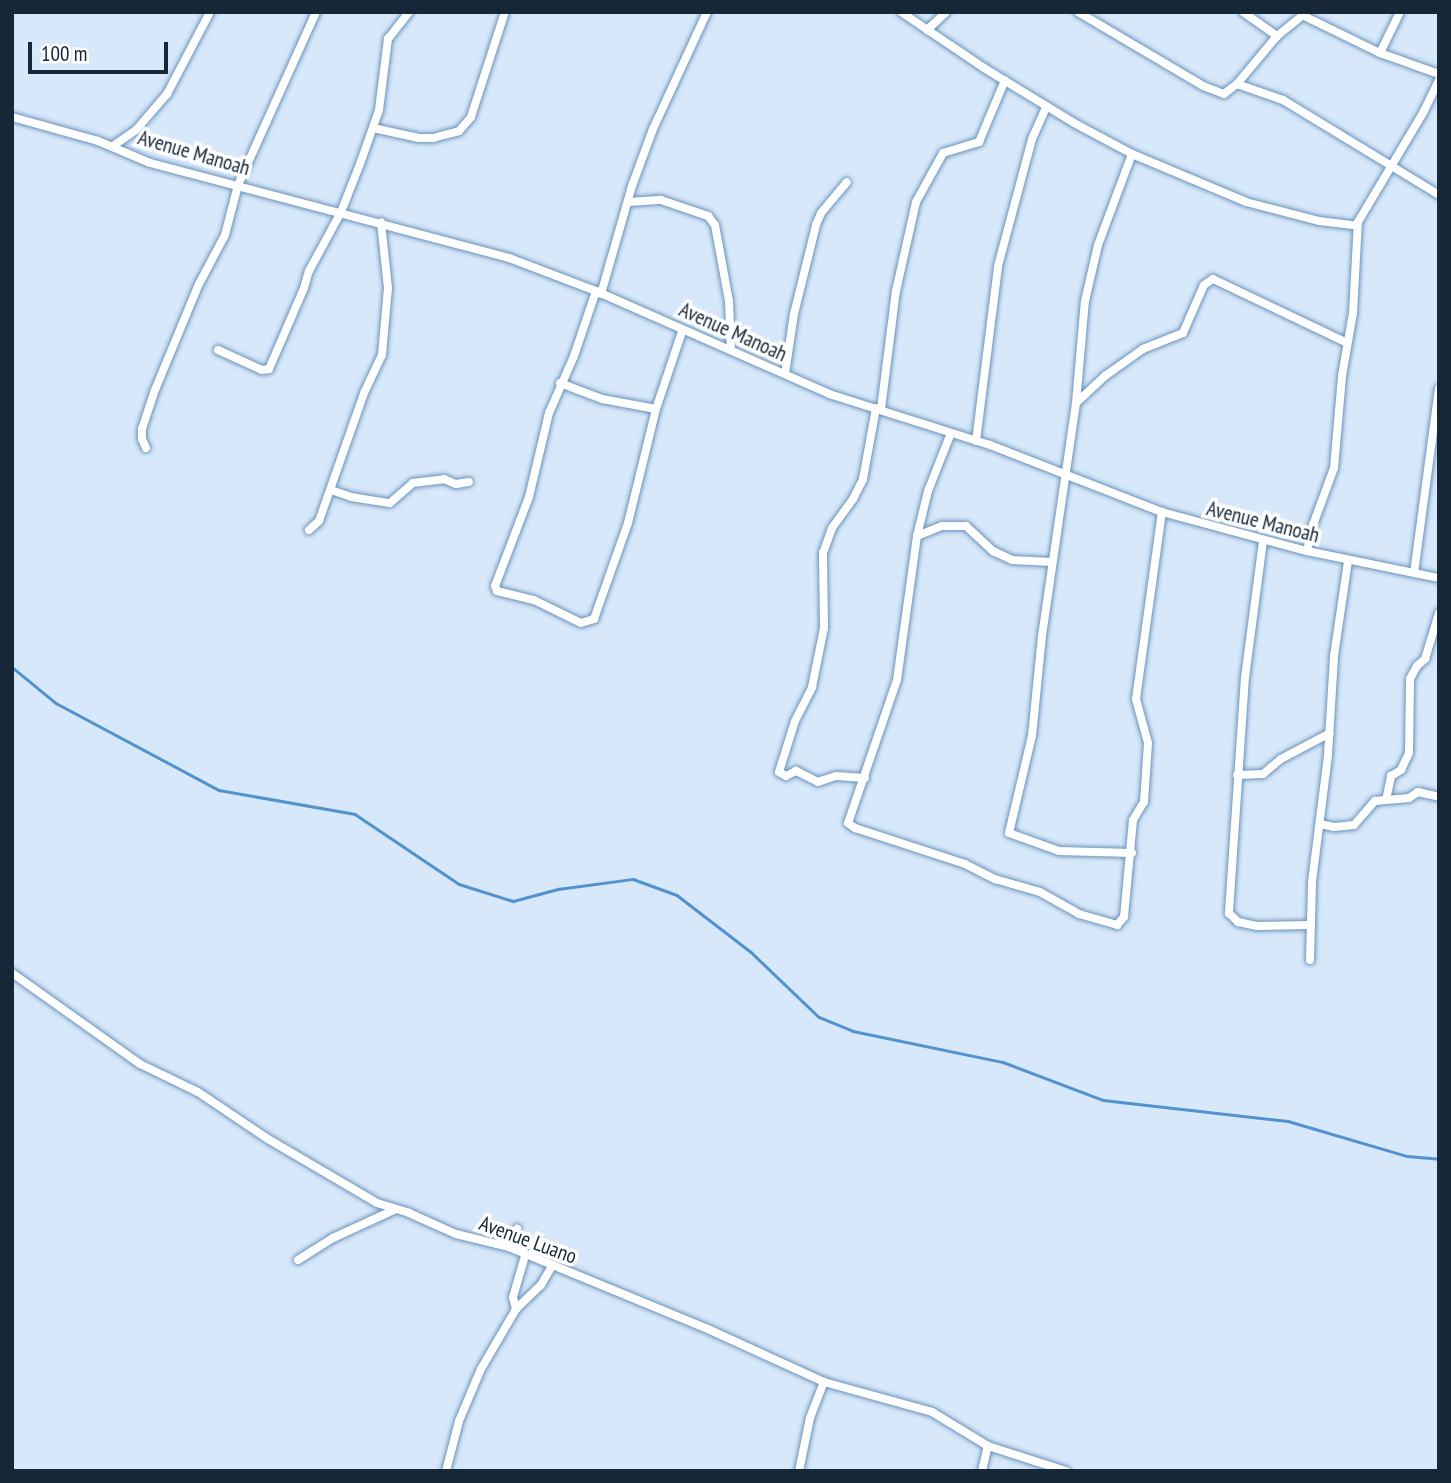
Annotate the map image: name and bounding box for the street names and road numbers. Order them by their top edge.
street label: Avenue Manoah [135,125,253,181]
street label: Avenue Manoah [675,297,791,367]
street label: Avenue Manoah [1204,496,1322,548]
street label: Avenue Luano [476,1211,580,1269]

